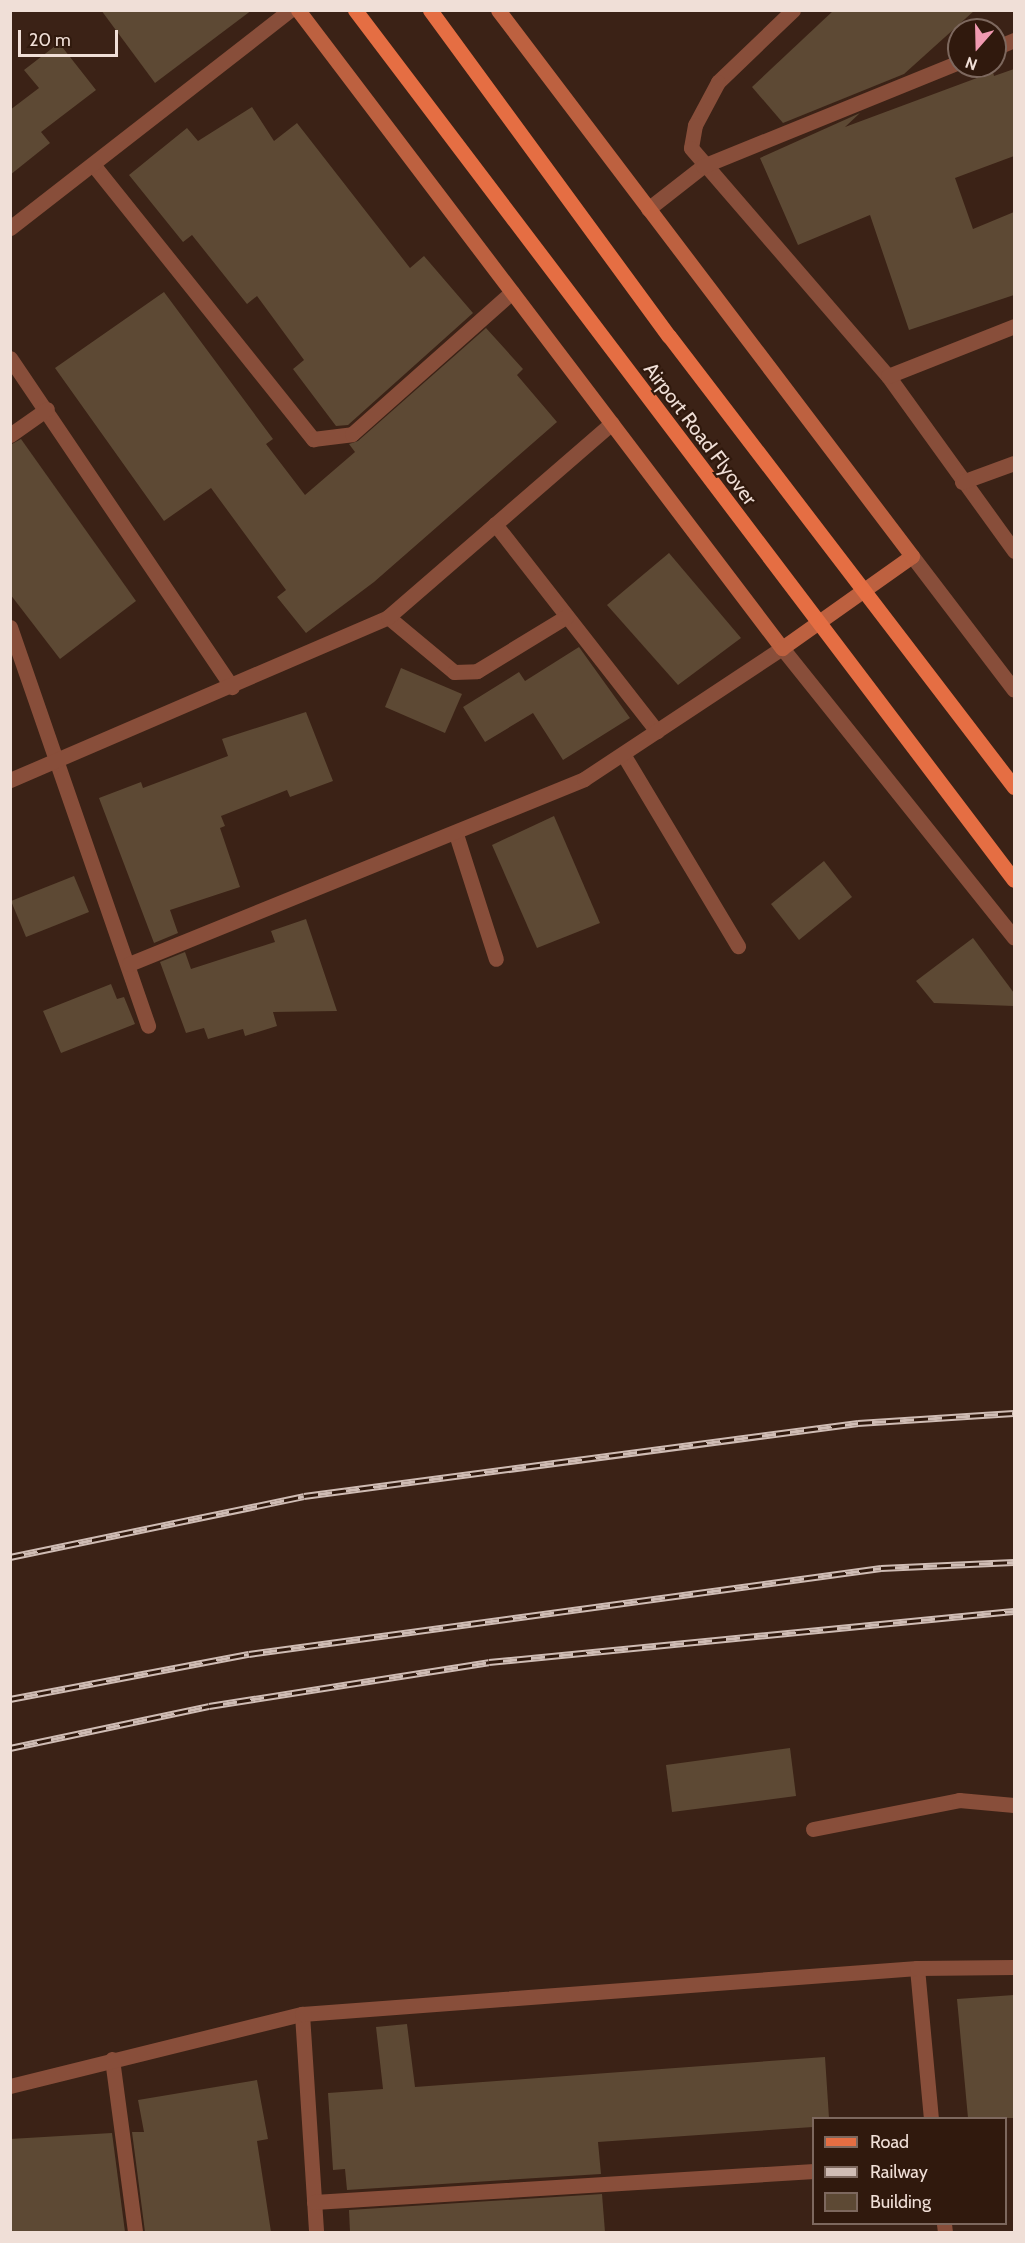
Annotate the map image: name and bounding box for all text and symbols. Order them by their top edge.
scale bar [21,18,122,56]
north arrow [947,18,1007,78]
text: 20 m [29,29,71,51]
text: N [963,53,980,74]
street label: Airport Road Flyover [639,358,761,510]
legend [812,2117,1007,2225]
text: Road [870,2131,909,2153]
text: Railway [870,2161,928,2183]
text: Building [870,2191,931,2213]

